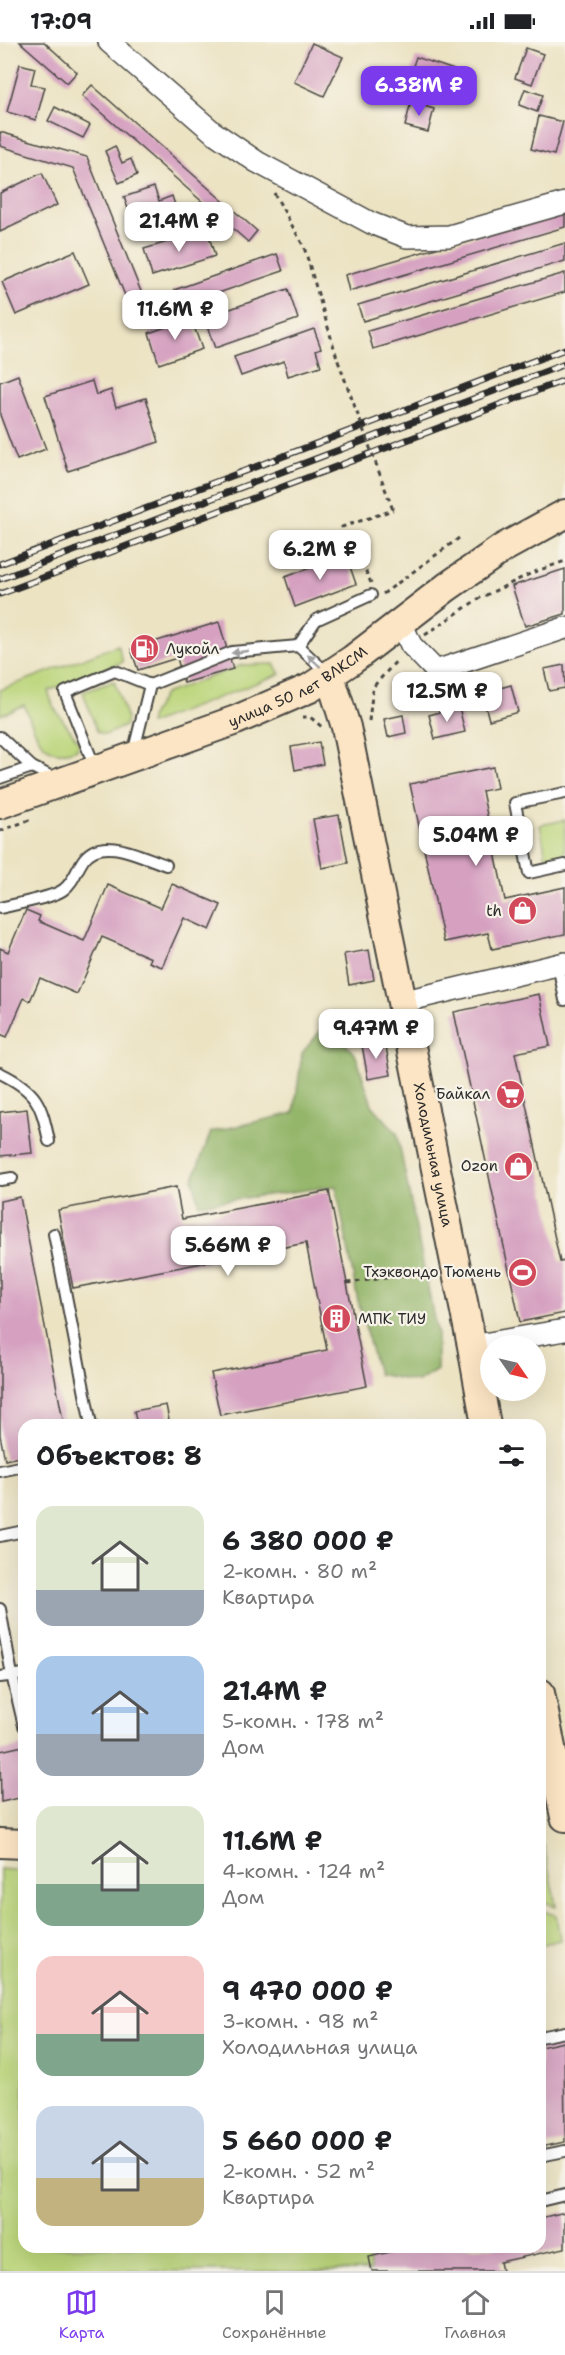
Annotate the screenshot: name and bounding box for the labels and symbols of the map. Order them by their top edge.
pin: 6.38M ₽ [364,66,474,117]
pin: 21.4M ₽ [124,202,234,253]
pin: 11.6M ₽ [120,290,230,341]
pin: 6.2M ₽ [271,530,369,581]
fuel station icon: Лукойл [129,633,161,665]
place label: Лукойл [166,639,220,659]
street label: улица 50 лет ВЛКСМ [226,641,372,732]
one-way arrow [230,647,249,656]
one-way arrow [307,655,322,668]
pin: 12.5M ₽ [392,672,502,723]
pin: 5.04M ₽ [421,816,531,867]
shop icon: th [507,895,539,927]
place label: th [486,901,502,921]
pin: 9.47M ₽ [321,1009,431,1060]
supermarket icon: Байкал [495,1078,527,1110]
street label: Холодильная улица [409,1081,458,1229]
place label: Байкал [436,1084,491,1104]
shop icon: Ozon [503,1150,535,1182]
place label: Ozon [461,1156,498,1176]
pin: 5.66M ₽ [173,1226,283,1277]
sports icon: Тхэквондо Тюмень [506,1256,538,1288]
place label: Тхэквондо Тюмень [363,1262,501,1282]
building icon: МПК ТИУ [321,1303,353,1335]
place label: МПК ТИУ [358,1309,426,1329]
north arrow [480,1335,546,1401]

